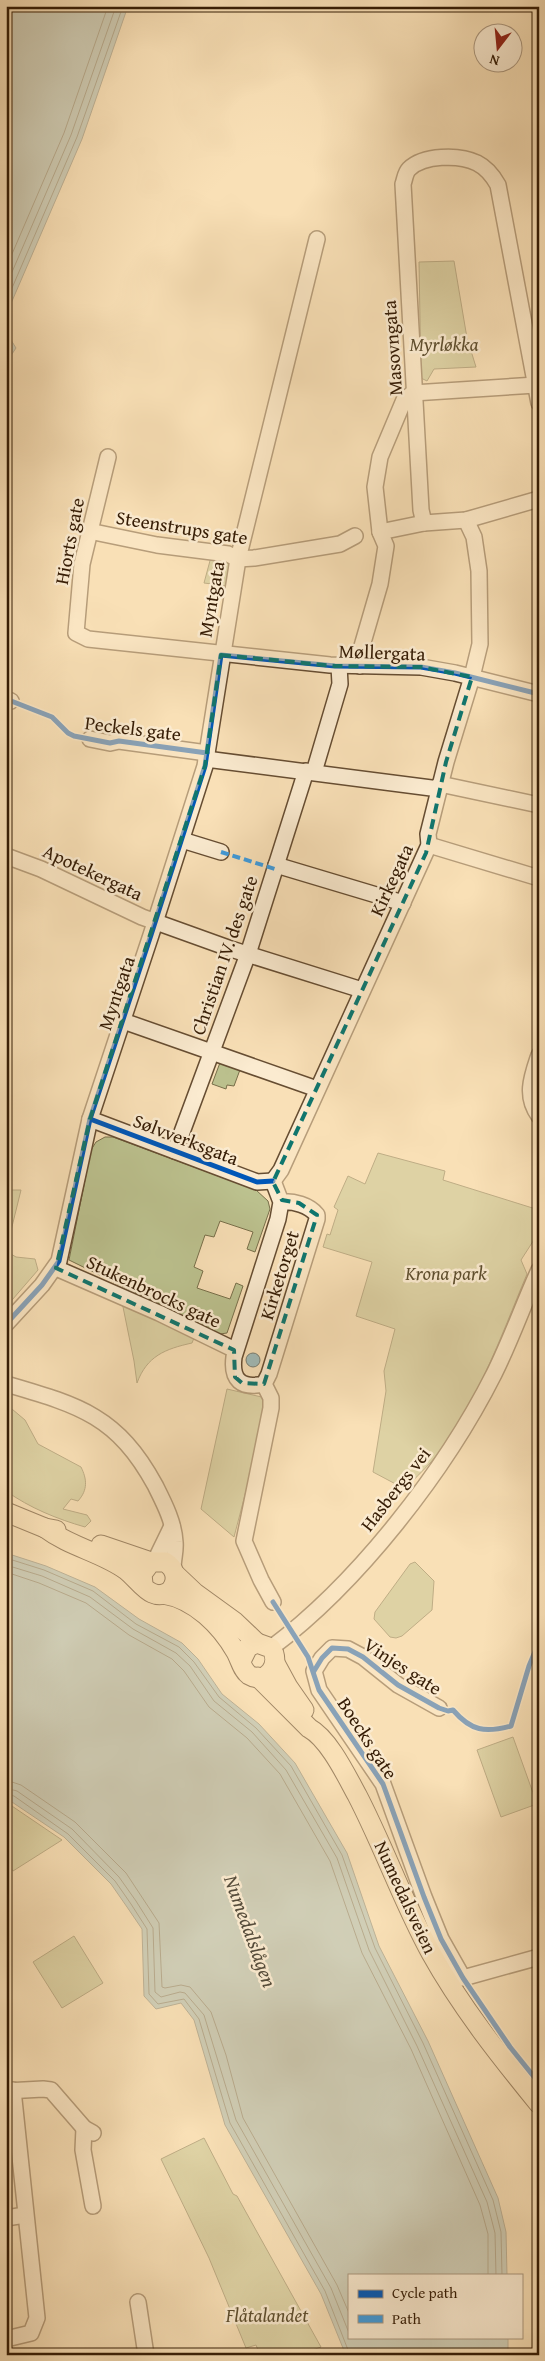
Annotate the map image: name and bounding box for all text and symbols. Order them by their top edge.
north arrow [472,22,522,72]
text: N [487,49,502,71]
street label: Masovngata [375,299,409,397]
park label: Myrløkka [409,330,479,358]
street label: Hiorts gate [47,495,91,587]
street label: Steenstrups gate [114,503,250,551]
street label: Myntgata [191,559,231,639]
street label: Møllergata [338,636,426,668]
street label: Peckels gate [83,708,183,748]
street label: Apotekergata [38,837,148,907]
street label: Kirkegata [362,839,420,921]
street label: Christian IV. des gate [184,871,264,1039]
street label: Myntgata [90,952,142,1034]
street label: Sølvverksgata [129,1106,243,1172]
street label: Kirketorget [252,1227,306,1323]
street label: Stukenbrocks gate [82,1248,226,1335]
park label: Krona park [404,1259,487,1287]
street label: Hasbergs vei [353,1441,437,1537]
street label: Vinjes gate [358,1630,448,1702]
street label: Boecks gate [331,1691,405,1785]
street label: Numedalsveien [368,1836,445,1958]
water label: Numedalslågen [217,1870,285,1991]
legend [348,2274,522,2338]
text: Cycle path [392,2282,458,2303]
park label: Flåtalandet [225,2301,309,2329]
text: Path [392,2308,421,2329]

